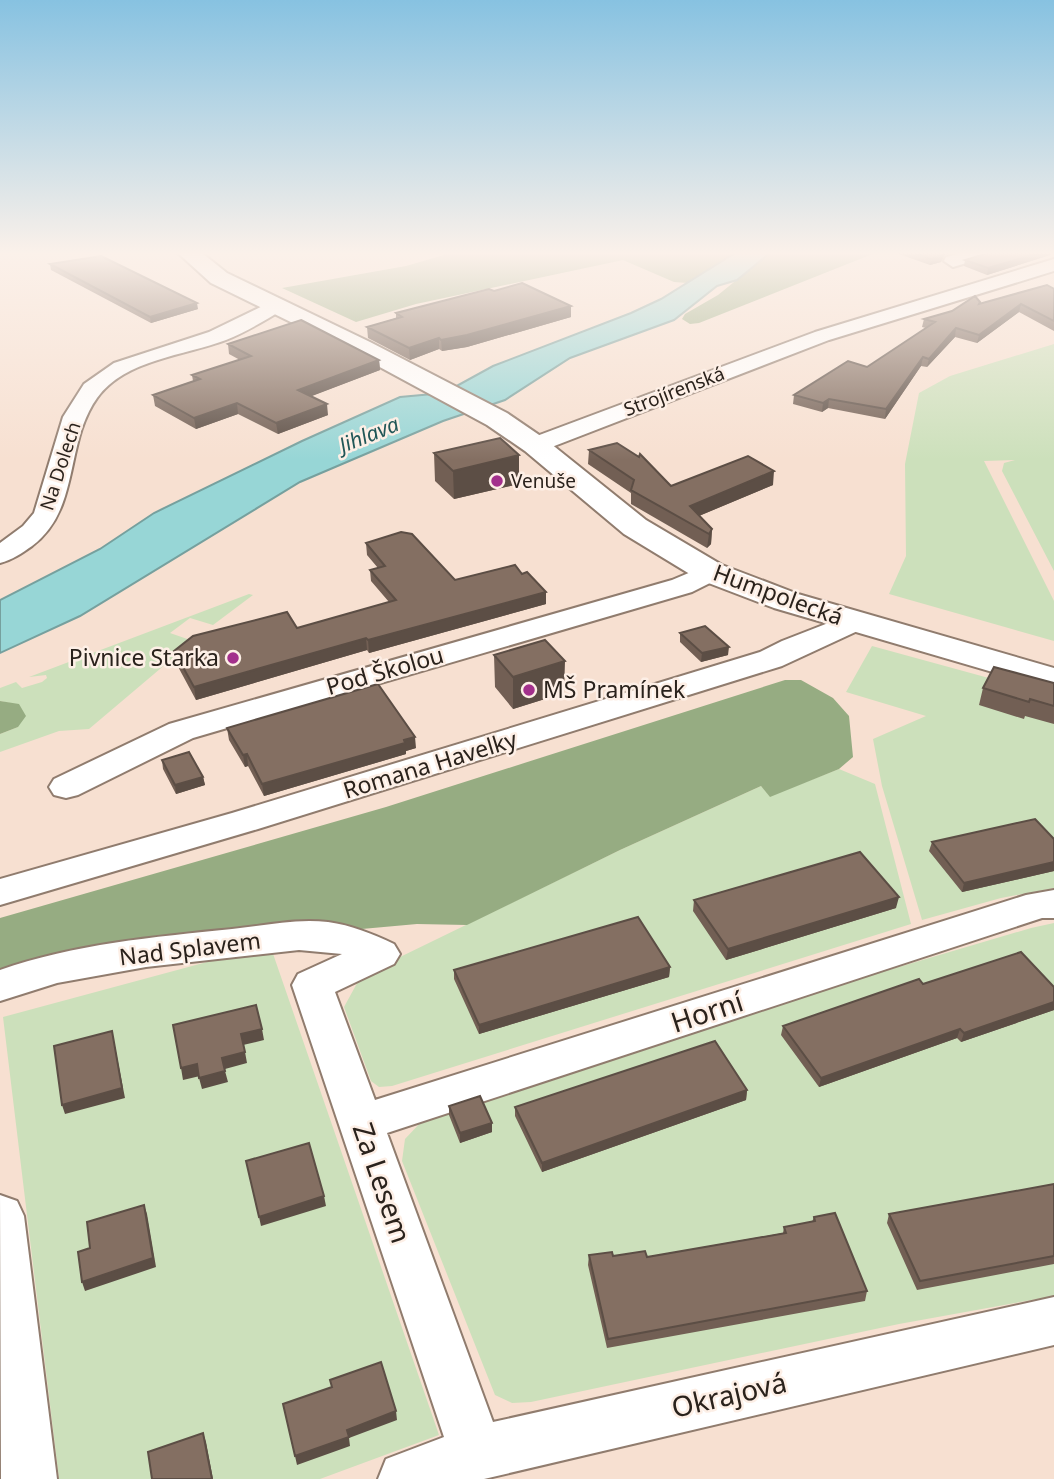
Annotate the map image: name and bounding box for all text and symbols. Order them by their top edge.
street label: Strojírenská [620,360,728,422]
water label: Jihlava [331,409,403,460]
street label: Na Dolech [33,418,87,514]
place label: Venuše [511,468,576,494]
marker: Venuše [489,473,505,489]
street label: Humpolecká [709,556,848,632]
street label: Pod Školou [322,638,447,702]
place label: Pivnice Starka [69,641,219,673]
marker: Pivnice Starka [225,650,241,666]
place label: MŠ Pramínek [543,673,686,705]
marker: MŠ Pramínek [521,682,537,698]
street label: Romana Havelky [339,722,521,806]
street label: Nad Splavem [117,923,262,973]
street label: Horní [666,981,748,1041]
street label: Za Lesem [345,1117,421,1248]
street label: Okrajová [667,1362,790,1426]

